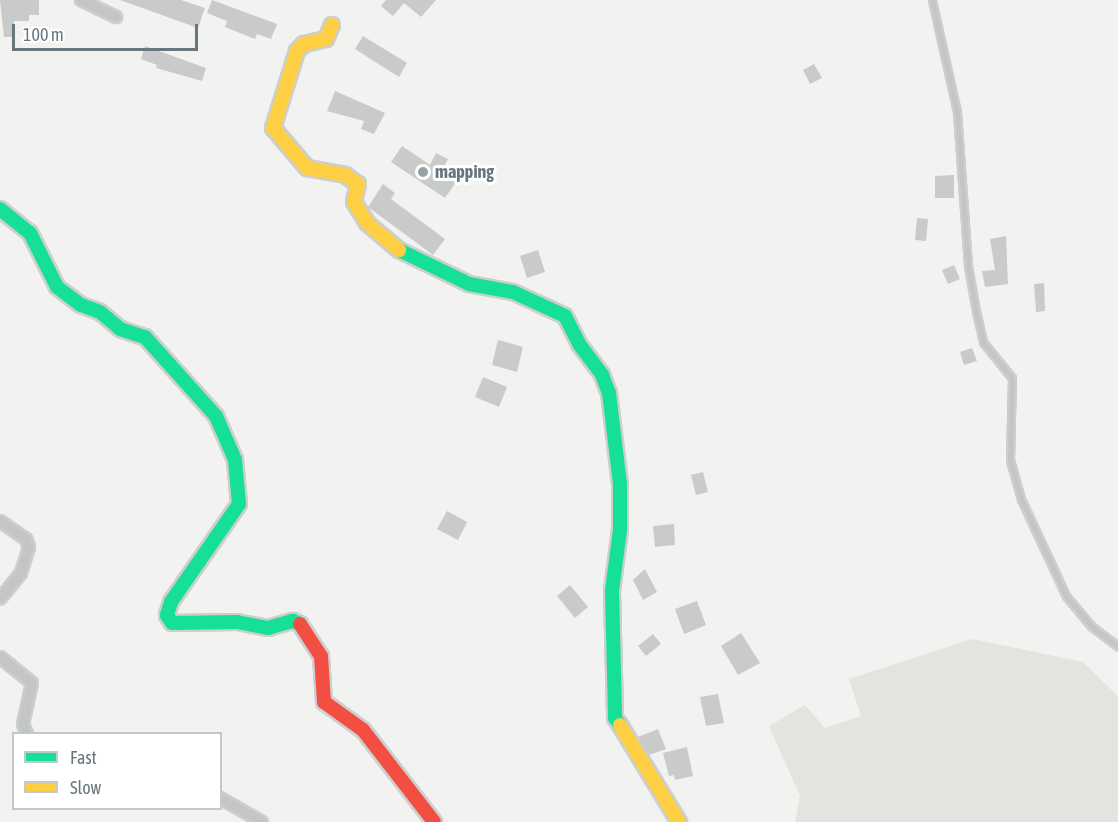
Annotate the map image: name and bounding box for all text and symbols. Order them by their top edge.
scale bar [15,12,201,50]
text: 100 m [23,24,64,45]
place label: mapping [435,161,494,183]
marker: mapping [416,165,430,179]
legend [12,732,222,810]
text: Fast [70,747,97,768]
text: Slow [70,777,101,798]

